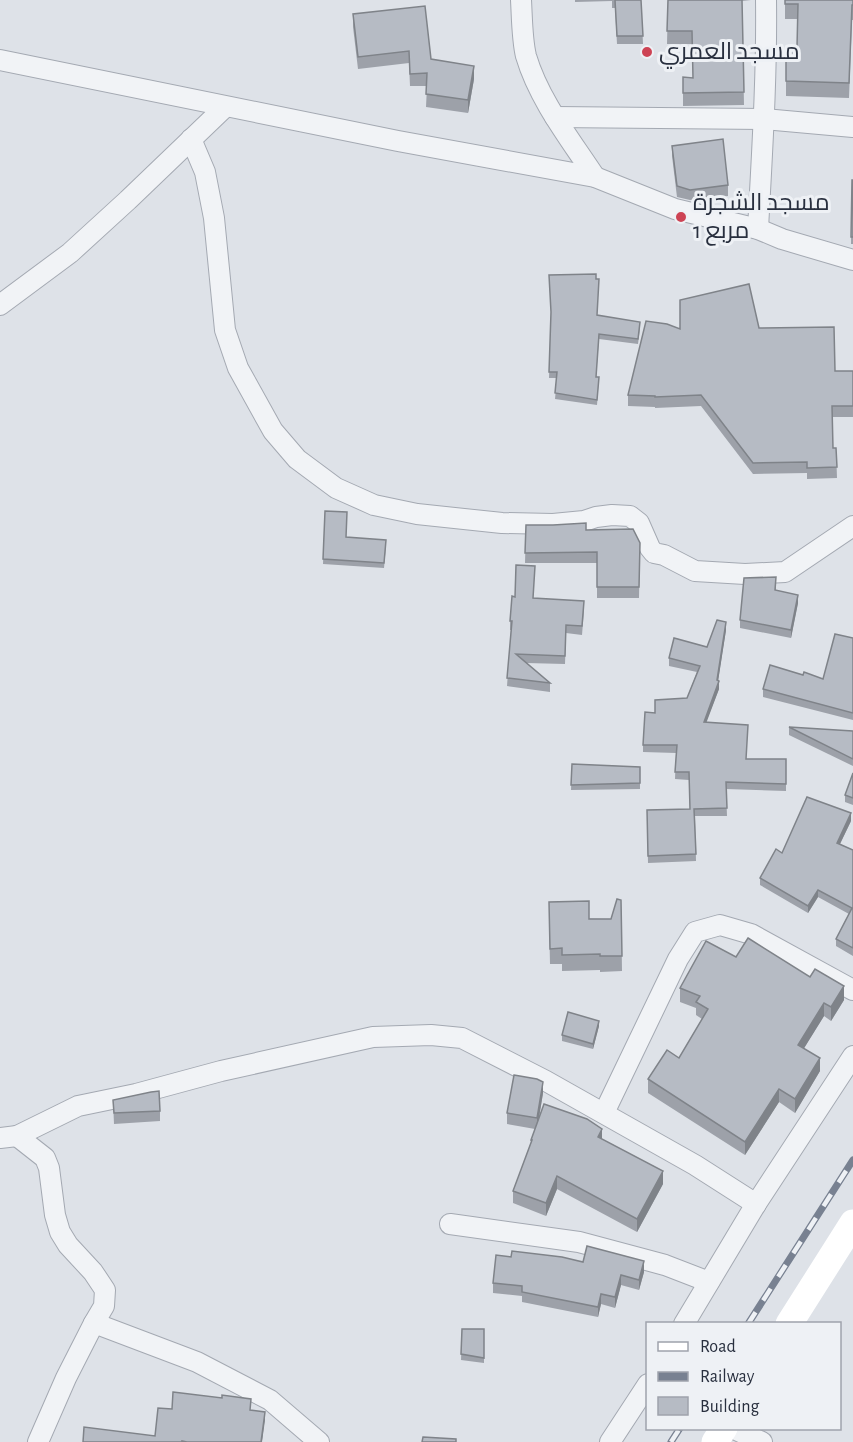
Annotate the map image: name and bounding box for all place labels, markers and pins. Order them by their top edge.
place label: مسجد العمري [659,40,800,69]
marker: مسجد العمري [640,45,654,59]
place label: مسجد الشجرة مربع 1 [693,190,830,246]
marker: مسجد الشجرة مربع 1 [674,210,688,224]

